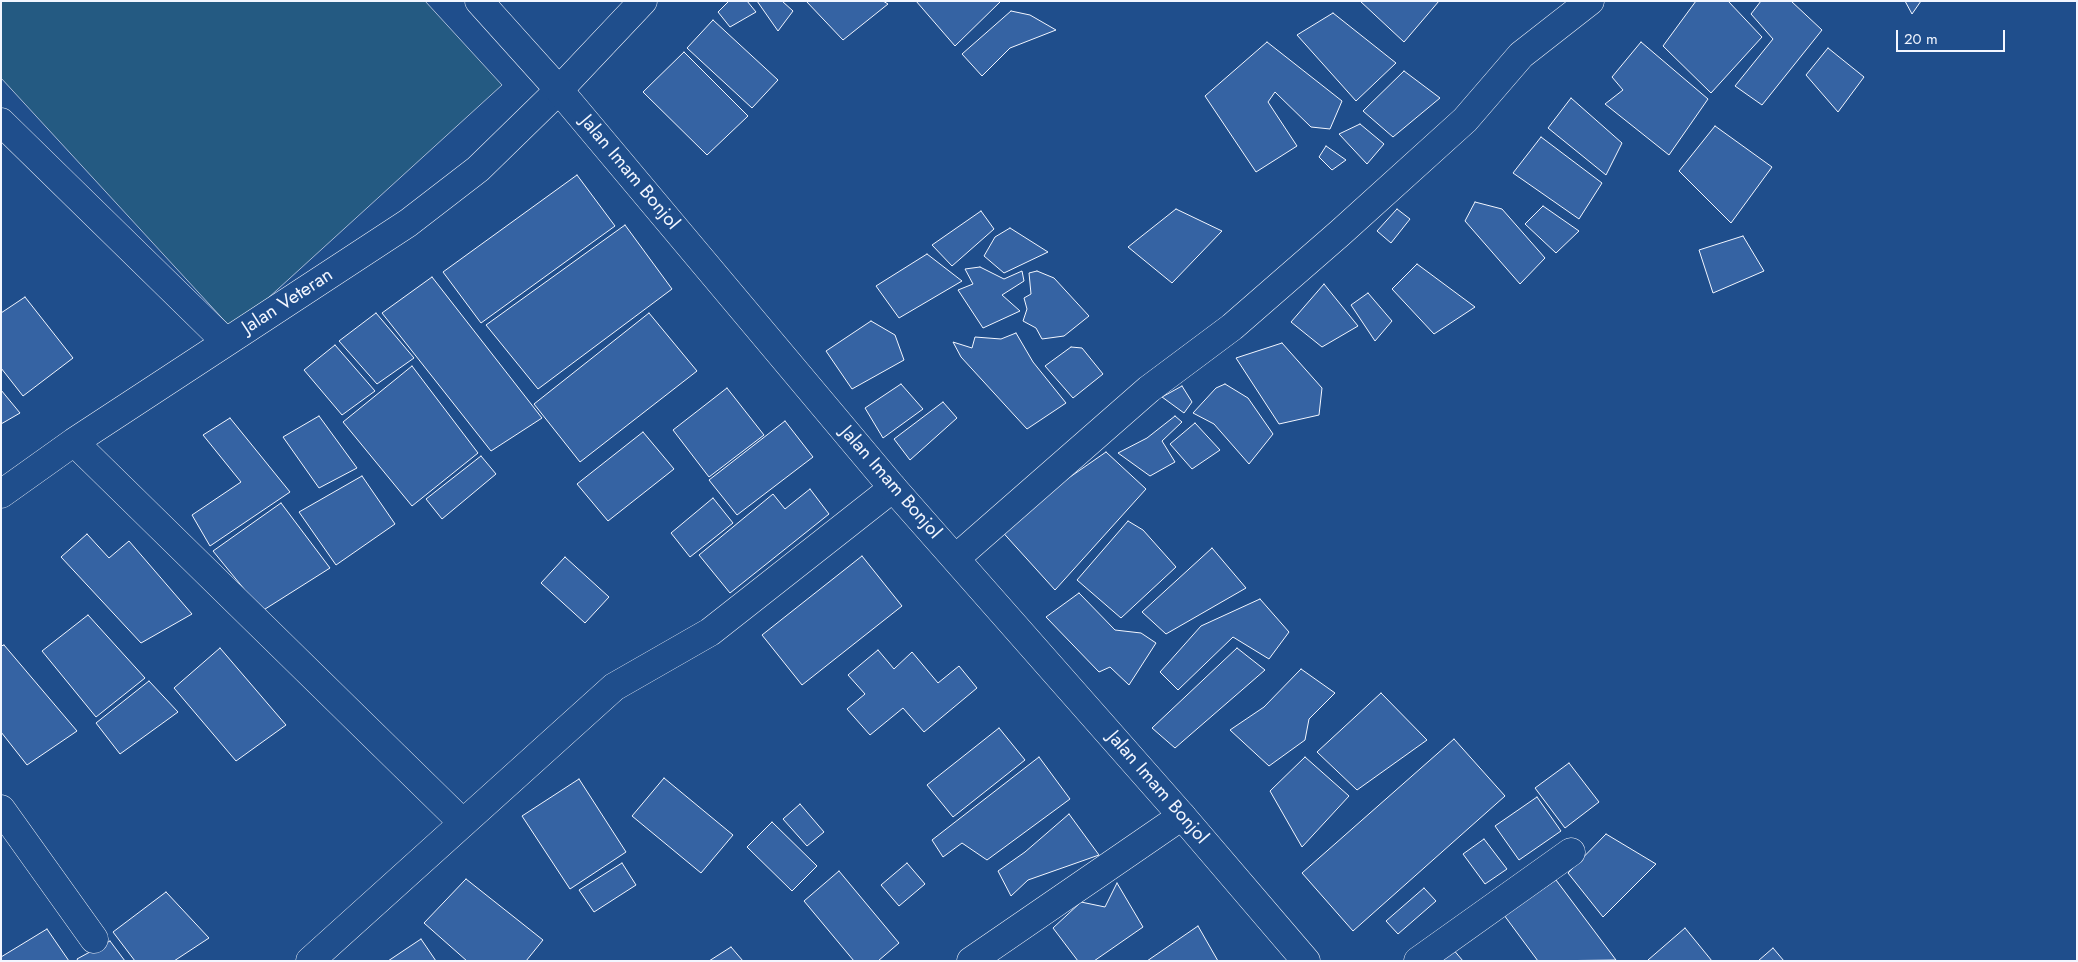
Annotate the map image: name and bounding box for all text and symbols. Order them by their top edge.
scale bar [1898,20,2007,52]
text: 20 m [1904,28,1938,50]
street label: Jalan Imam Bonjol [574,111,684,235]
street label: Jalan Veteran [238,264,338,340]
street label: Jalan Imam Bonjol [835,422,945,544]
street label: Jalan Imam Bonjol [1102,727,1212,849]

